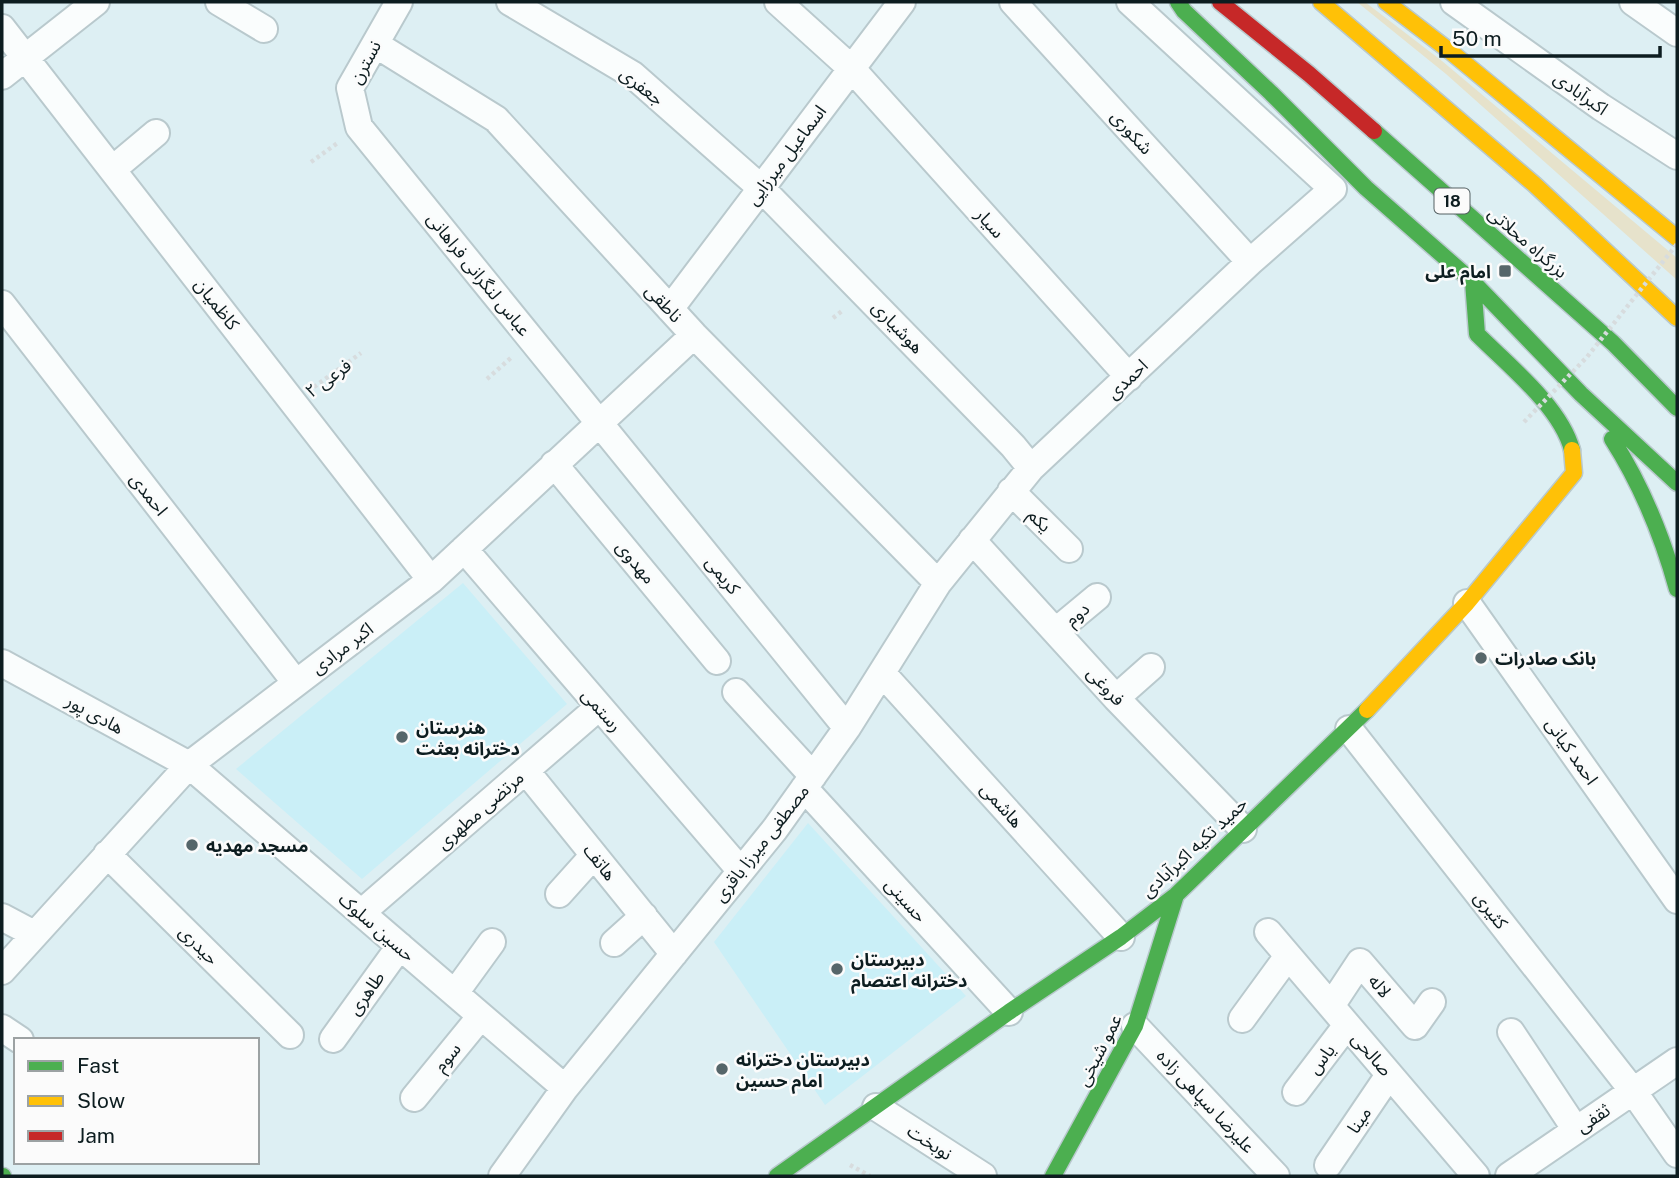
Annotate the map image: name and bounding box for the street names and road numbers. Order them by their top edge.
street label: نسترن [345,37,386,88]
street label: جعفری [615,62,668,110]
street label: اکبرآبادی [1549,67,1612,120]
street label: اسماعیل میرزایی [742,101,831,210]
street label: شکوری [1106,106,1157,159]
road number: 18 [1434,188,1470,214]
street label: بزرگراه محلاتی [1483,202,1572,283]
street label: سیار [970,203,1009,243]
street label: عباس لنگرانی فراهانی [422,208,535,341]
street label: کاظمیان [190,274,244,335]
street label: ناطقی [640,280,687,327]
street label: هوشیاری [867,296,928,358]
street label: فرعی ۲ [301,354,356,402]
street label: احمدی [1102,355,1153,404]
street label: احمدی [125,468,172,520]
street label: یکم [1022,504,1056,538]
street label: مهدوی [611,536,660,589]
street label: کریمی [701,552,745,599]
street label: دوم [1061,598,1096,633]
street label: اکبر مرادی [307,618,378,679]
street label: فروغی [1082,662,1129,710]
street label: رستمی [577,684,627,737]
street label: هادی پور [61,689,128,739]
street label: احمد کیانی [1541,714,1603,789]
street label: مرتضی مطهری [432,767,528,854]
street label: هاشمی [976,778,1028,833]
street label: مصطفی میرزا باقری [709,780,814,906]
street label: حمید تکیه اکبرآبادی [1137,793,1252,902]
street label: هاتف [579,840,621,884]
street label: حسینی [880,874,931,927]
street label: کثیری [1469,887,1512,934]
street label: حسین سلوک [334,888,419,966]
street label: حیدری [174,921,223,970]
street label: طاهری [343,967,390,1019]
street label: لاله [1364,970,1396,1002]
street label: عمو شیخی [1072,1011,1127,1090]
street label: صالحی [1347,1028,1397,1081]
street label: سوم [429,1038,468,1078]
street label: یاس [1303,1040,1340,1079]
street label: علیرضا سپاهی زاده [1152,1045,1259,1158]
street label: ثقفی [1572,1099,1615,1138]
street label: مینا [1343,1103,1375,1137]
street label: نوبخت [903,1120,956,1165]

